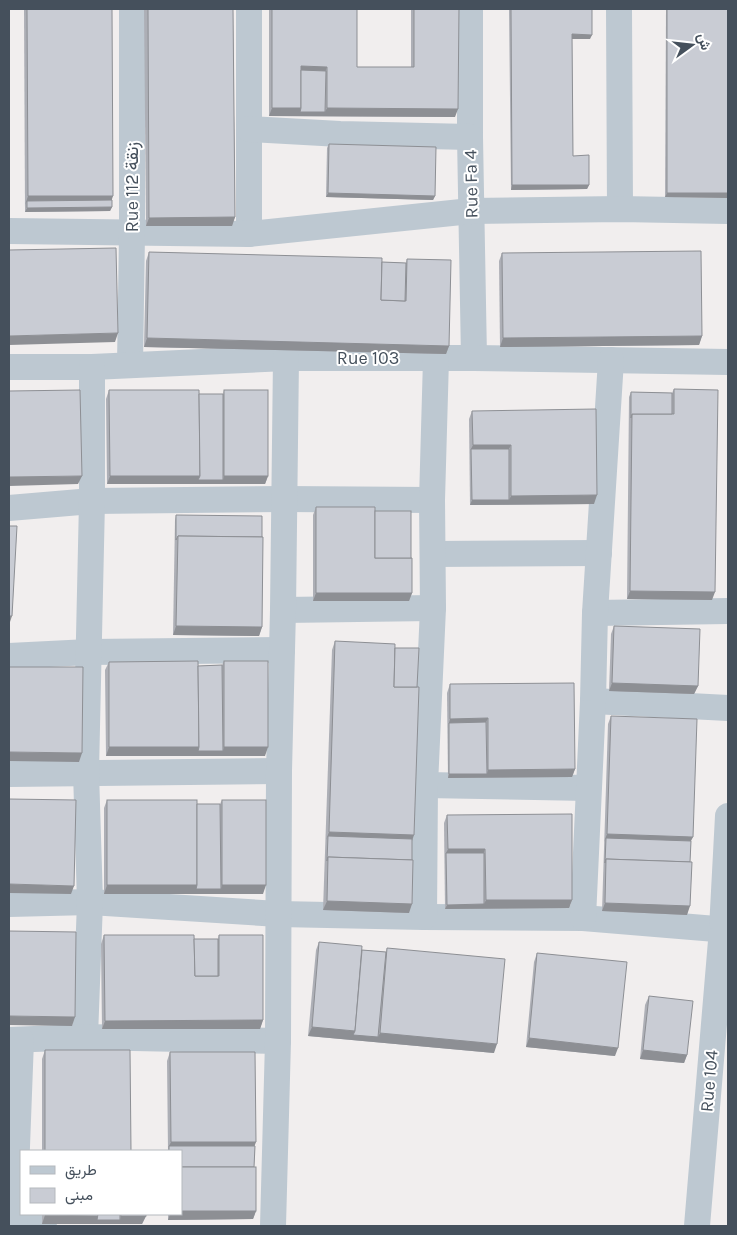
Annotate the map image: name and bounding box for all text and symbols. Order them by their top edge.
north arrow [667,20,717,70]
text: ش [694,31,715,52]
street label: Rue 112 زنقة [121,142,143,232]
street label: Rue Fa 4 [459,149,483,219]
street label: Rue 103 [337,347,399,369]
street label: Rue 104 [695,1049,723,1113]
legend [20,1150,182,1215]
text: طريق [65,1161,97,1180]
text: مبنى [65,1186,93,1205]

